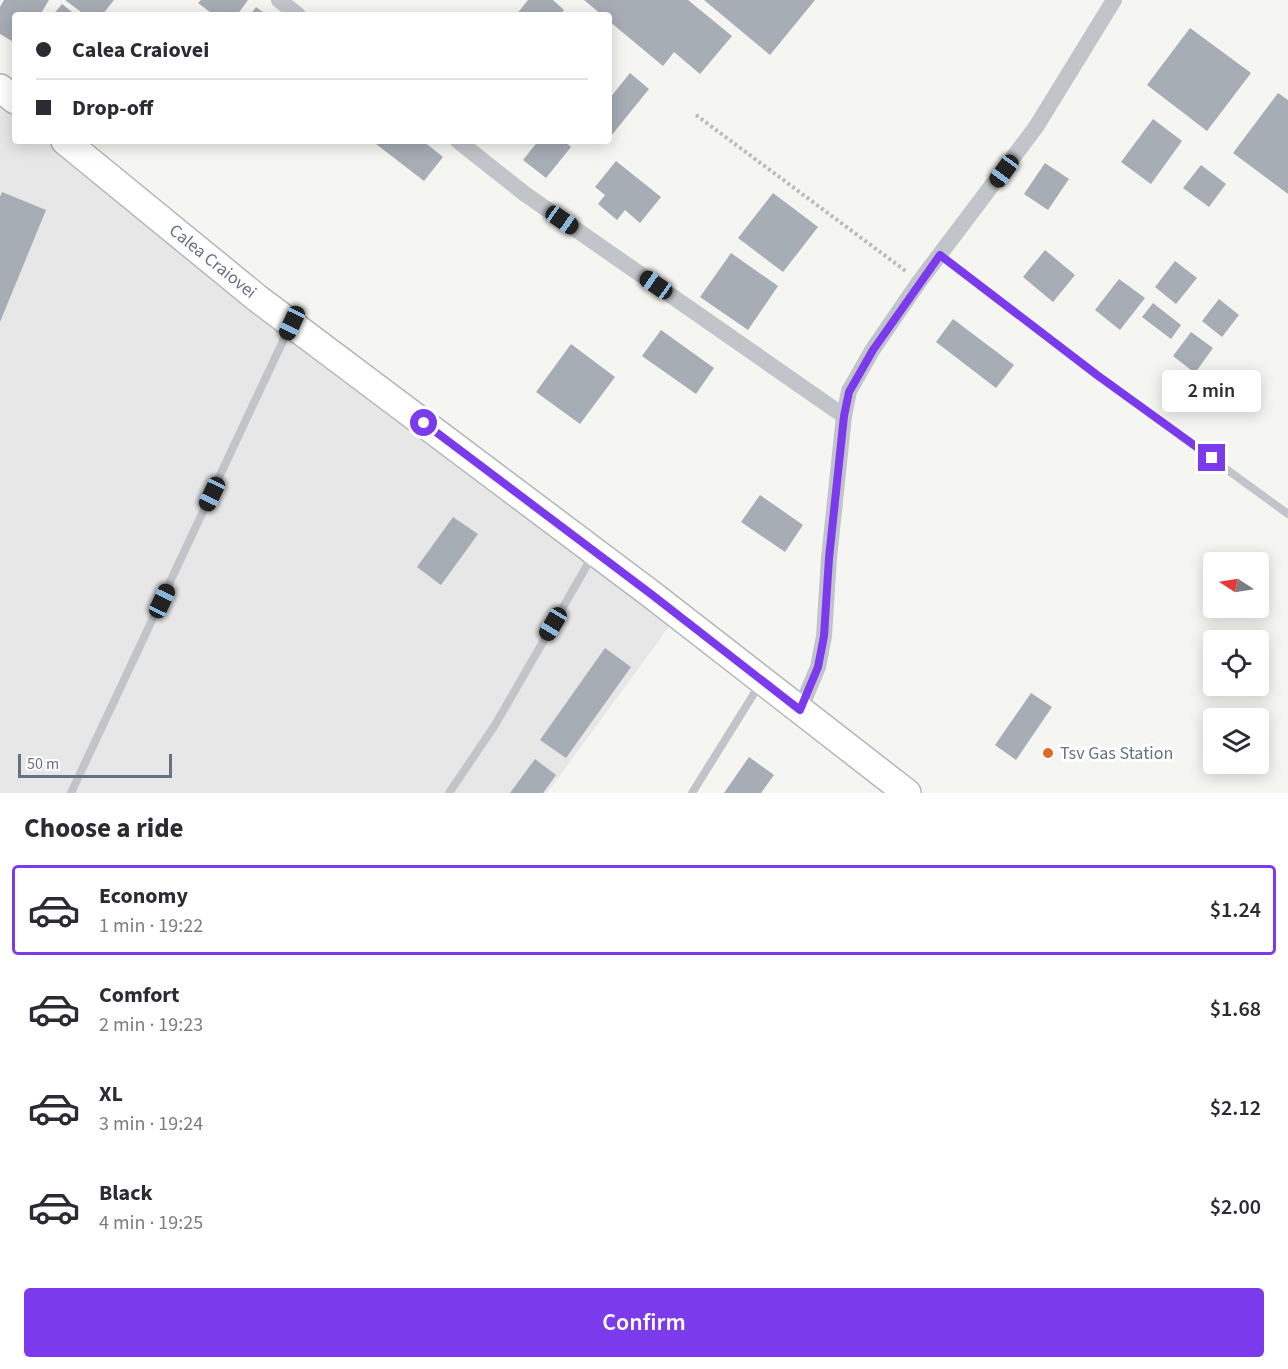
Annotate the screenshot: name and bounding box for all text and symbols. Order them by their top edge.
text: Calea Craiovei [72,34,209,66]
text: Drop-off [72,92,153,124]
car [986,151,1022,191]
car [542,202,582,238]
street label: Calea Craiovei [164,218,262,305]
car [636,267,676,303]
car [276,303,308,343]
callout: 2 min [1162,371,1262,413]
text: 2 min [1188,377,1235,405]
route start [410,409,437,436]
route end [1198,444,1225,471]
car [196,474,228,514]
north arrow [1203,552,1269,618]
map controls [1203,552,1269,774]
car [146,581,178,621]
car [536,604,570,644]
button: locate [1203,630,1269,696]
button: layers [1203,708,1269,774]
place label: Tsv Gas Station [1060,741,1173,766]
marker: Tsv Gas Station [1041,746,1055,760]
scale bar [18,751,172,778]
text: 50 m [27,753,59,775]
text: Choose a ride [24,809,184,848]
text: Economy [99,880,188,912]
icon: car [27,883,81,937]
text: $1.24 [1210,894,1261,926]
text: 1 min · 19:22 [99,912,203,940]
text: Comfort [99,979,180,1011]
icon: car [27,982,81,1036]
text: $1.68 [1210,993,1261,1025]
text: 2 min · 19:23 [99,1011,203,1039]
text: XL [99,1078,123,1110]
icon: car [27,1081,81,1135]
text: $2.12 [1210,1092,1261,1124]
text: 3 min · 19:24 [99,1110,203,1138]
text: Black [99,1177,153,1209]
icon: car [27,1180,81,1234]
text: $2.00 [1210,1191,1261,1223]
text: 4 min · 19:25 [99,1209,203,1237]
button: Confirm [24,1288,1264,1357]

